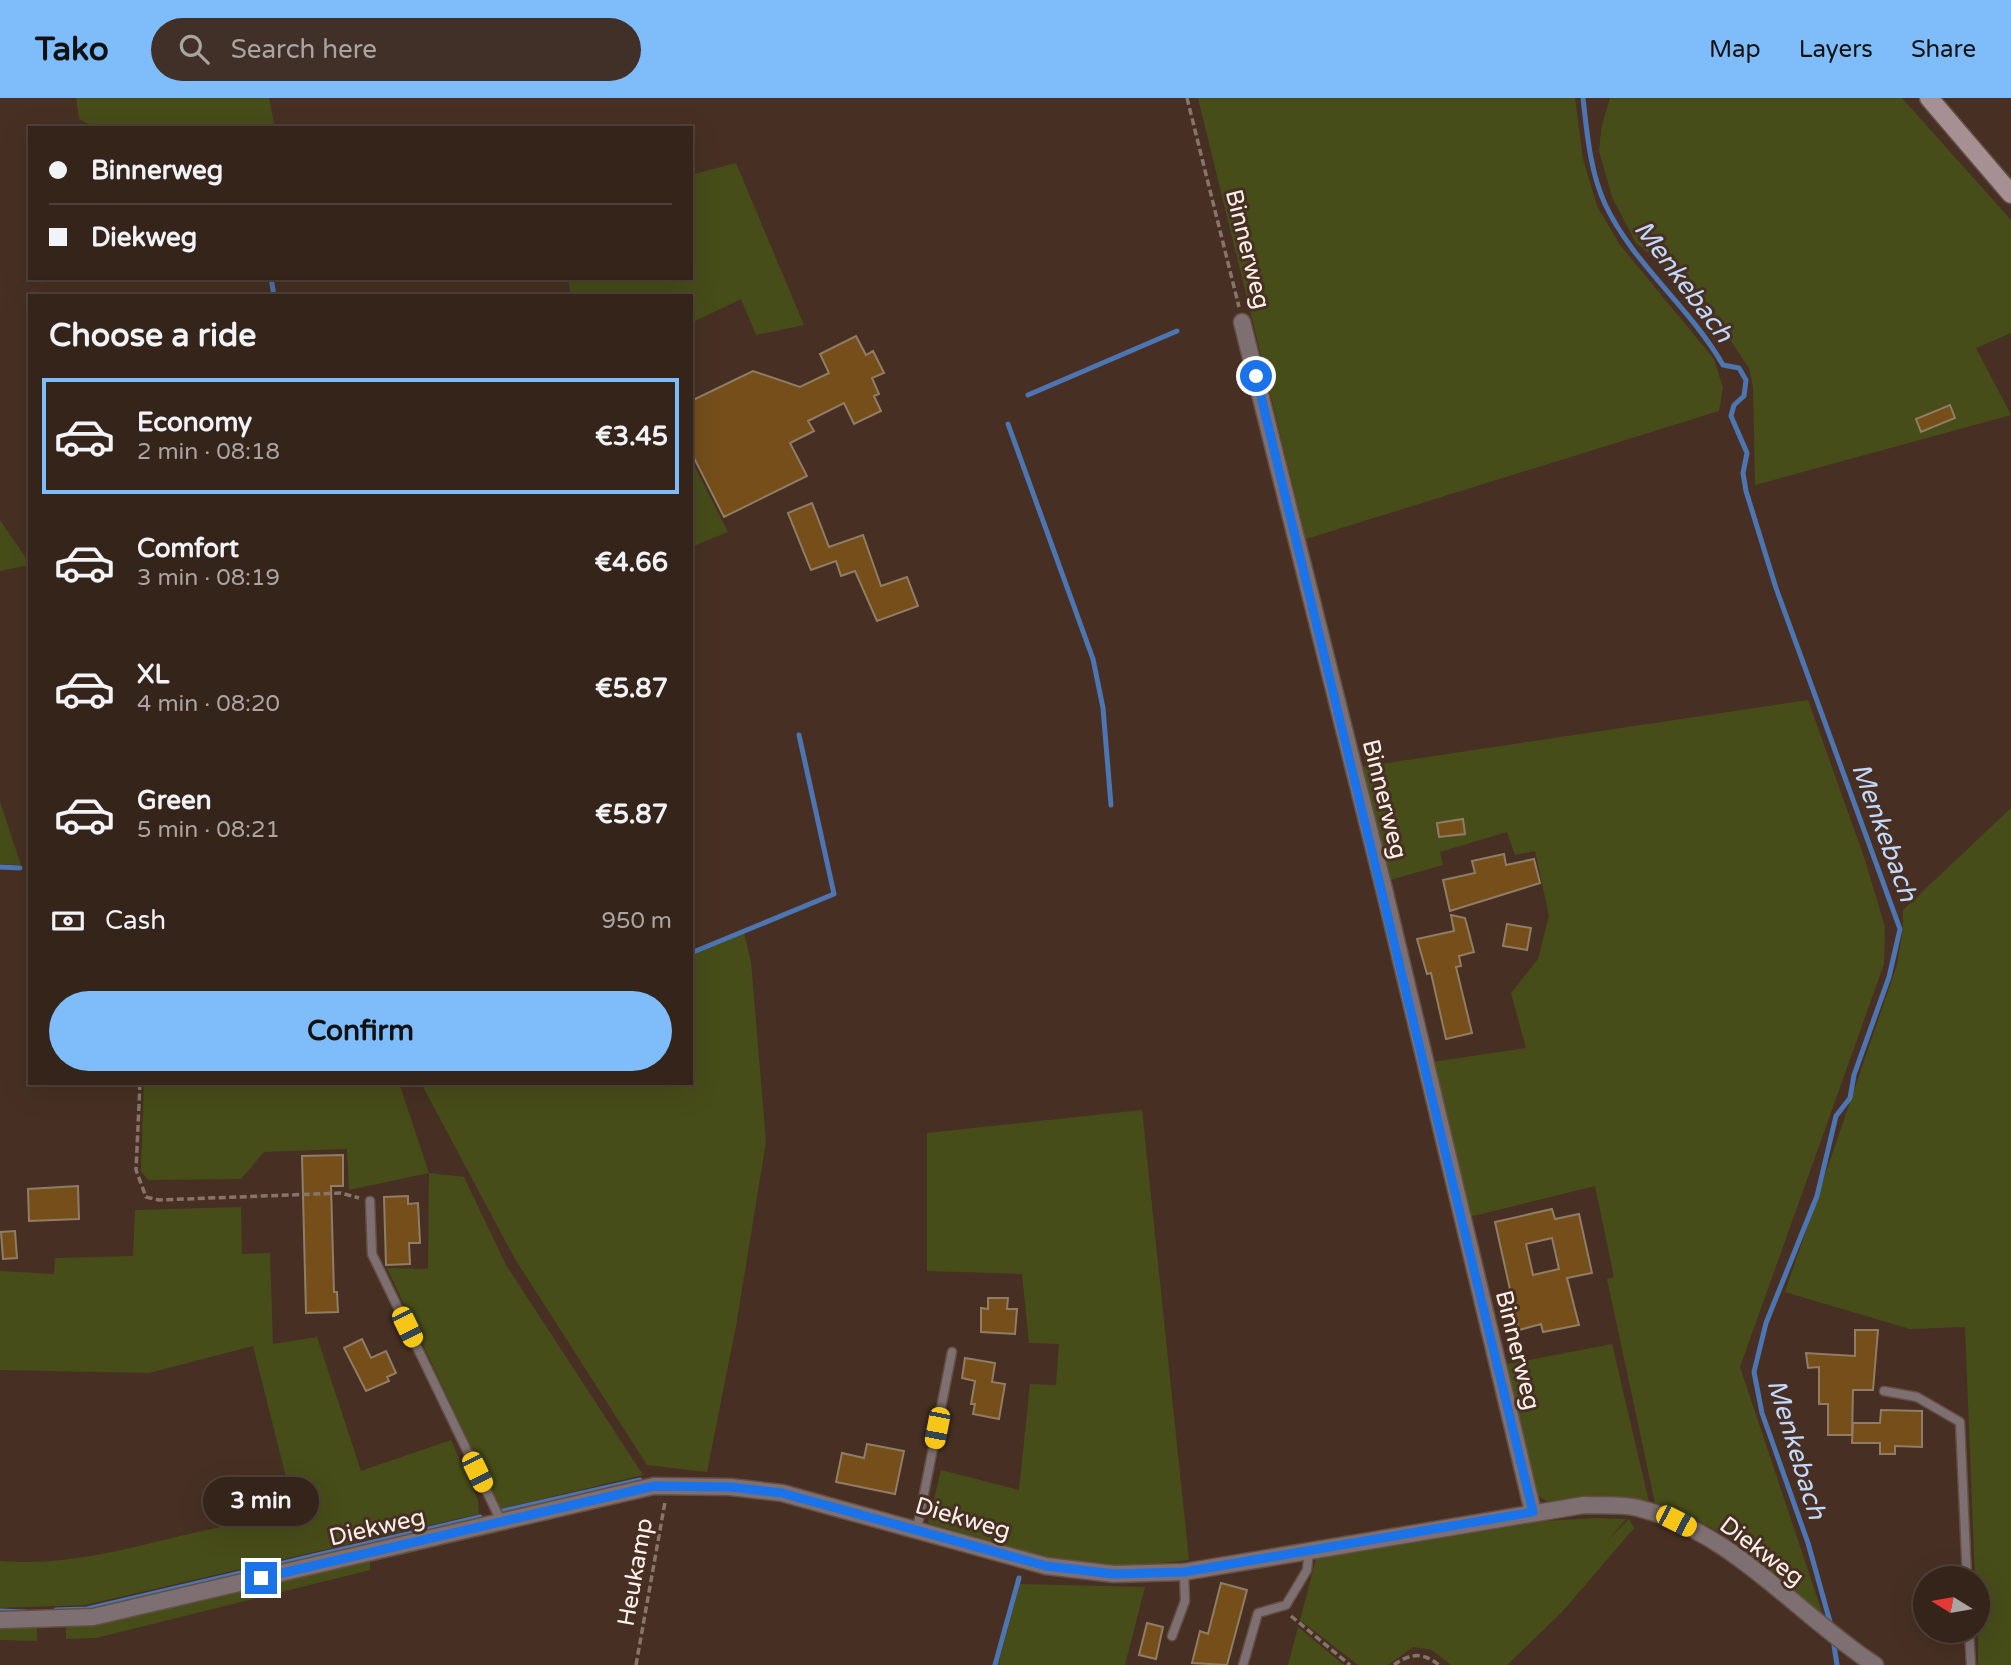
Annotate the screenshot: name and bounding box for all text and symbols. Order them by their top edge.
search box [151,18,641,81]
text: Tako [35,30,109,69]
icon: search [175,30,213,68]
text: Search here [231,34,377,65]
text: Map [1709,35,1761,64]
text: Layers [1799,35,1873,64]
text: Share [1911,35,1976,64]
text: Binnerweg [91,155,223,186]
street label: Binnerweg [1219,186,1276,312]
water label: Menkebach [1628,214,1740,349]
text: Diekweg [91,222,197,253]
text: Choose a ride [49,317,256,355]
route start [1240,360,1272,392]
icon: car [53,405,116,468]
text: Economy [137,407,252,438]
text: €3.45 [595,421,668,452]
text: 2 min · 08:18 [137,438,280,466]
icon: car [53,531,116,594]
text: Comfort [137,533,239,564]
text: €4.66 [595,547,668,578]
text: 3 min · 08:19 [137,564,280,592]
icon: car [53,657,116,720]
text: XL [137,659,169,690]
text: €5.87 [595,673,668,704]
text: 4 min · 08:20 [137,690,280,718]
street label: Binnerweg [1356,736,1413,862]
water label: Menkebach [1845,759,1924,907]
icon: car [53,783,116,846]
text: Green [137,785,212,816]
text: €5.87 [595,799,668,830]
text: 5 min · 08:21 [137,816,280,844]
icon: cash [49,902,87,940]
text: Cash [105,905,166,936]
text: 950 m [602,907,672,935]
button: Confirm [49,991,672,1071]
street label: Binnerweg [1489,1287,1546,1413]
car [389,1304,426,1350]
water label: Menkebach [1761,1375,1833,1524]
car [923,1405,952,1451]
car [459,1449,496,1495]
callout: 3 min [203,1476,319,1526]
text: 3 min [230,1487,292,1515]
street label: Diekweg [912,1491,1014,1546]
street label: Diekweg [326,1502,428,1553]
car [1653,1502,1700,1540]
street label: Diekweg [1714,1510,1810,1592]
street label: Heukamp [612,1516,659,1629]
route end [245,1562,277,1594]
north arrow [1913,1566,1990,1643]
map controls [1913,1566,1990,1643]

